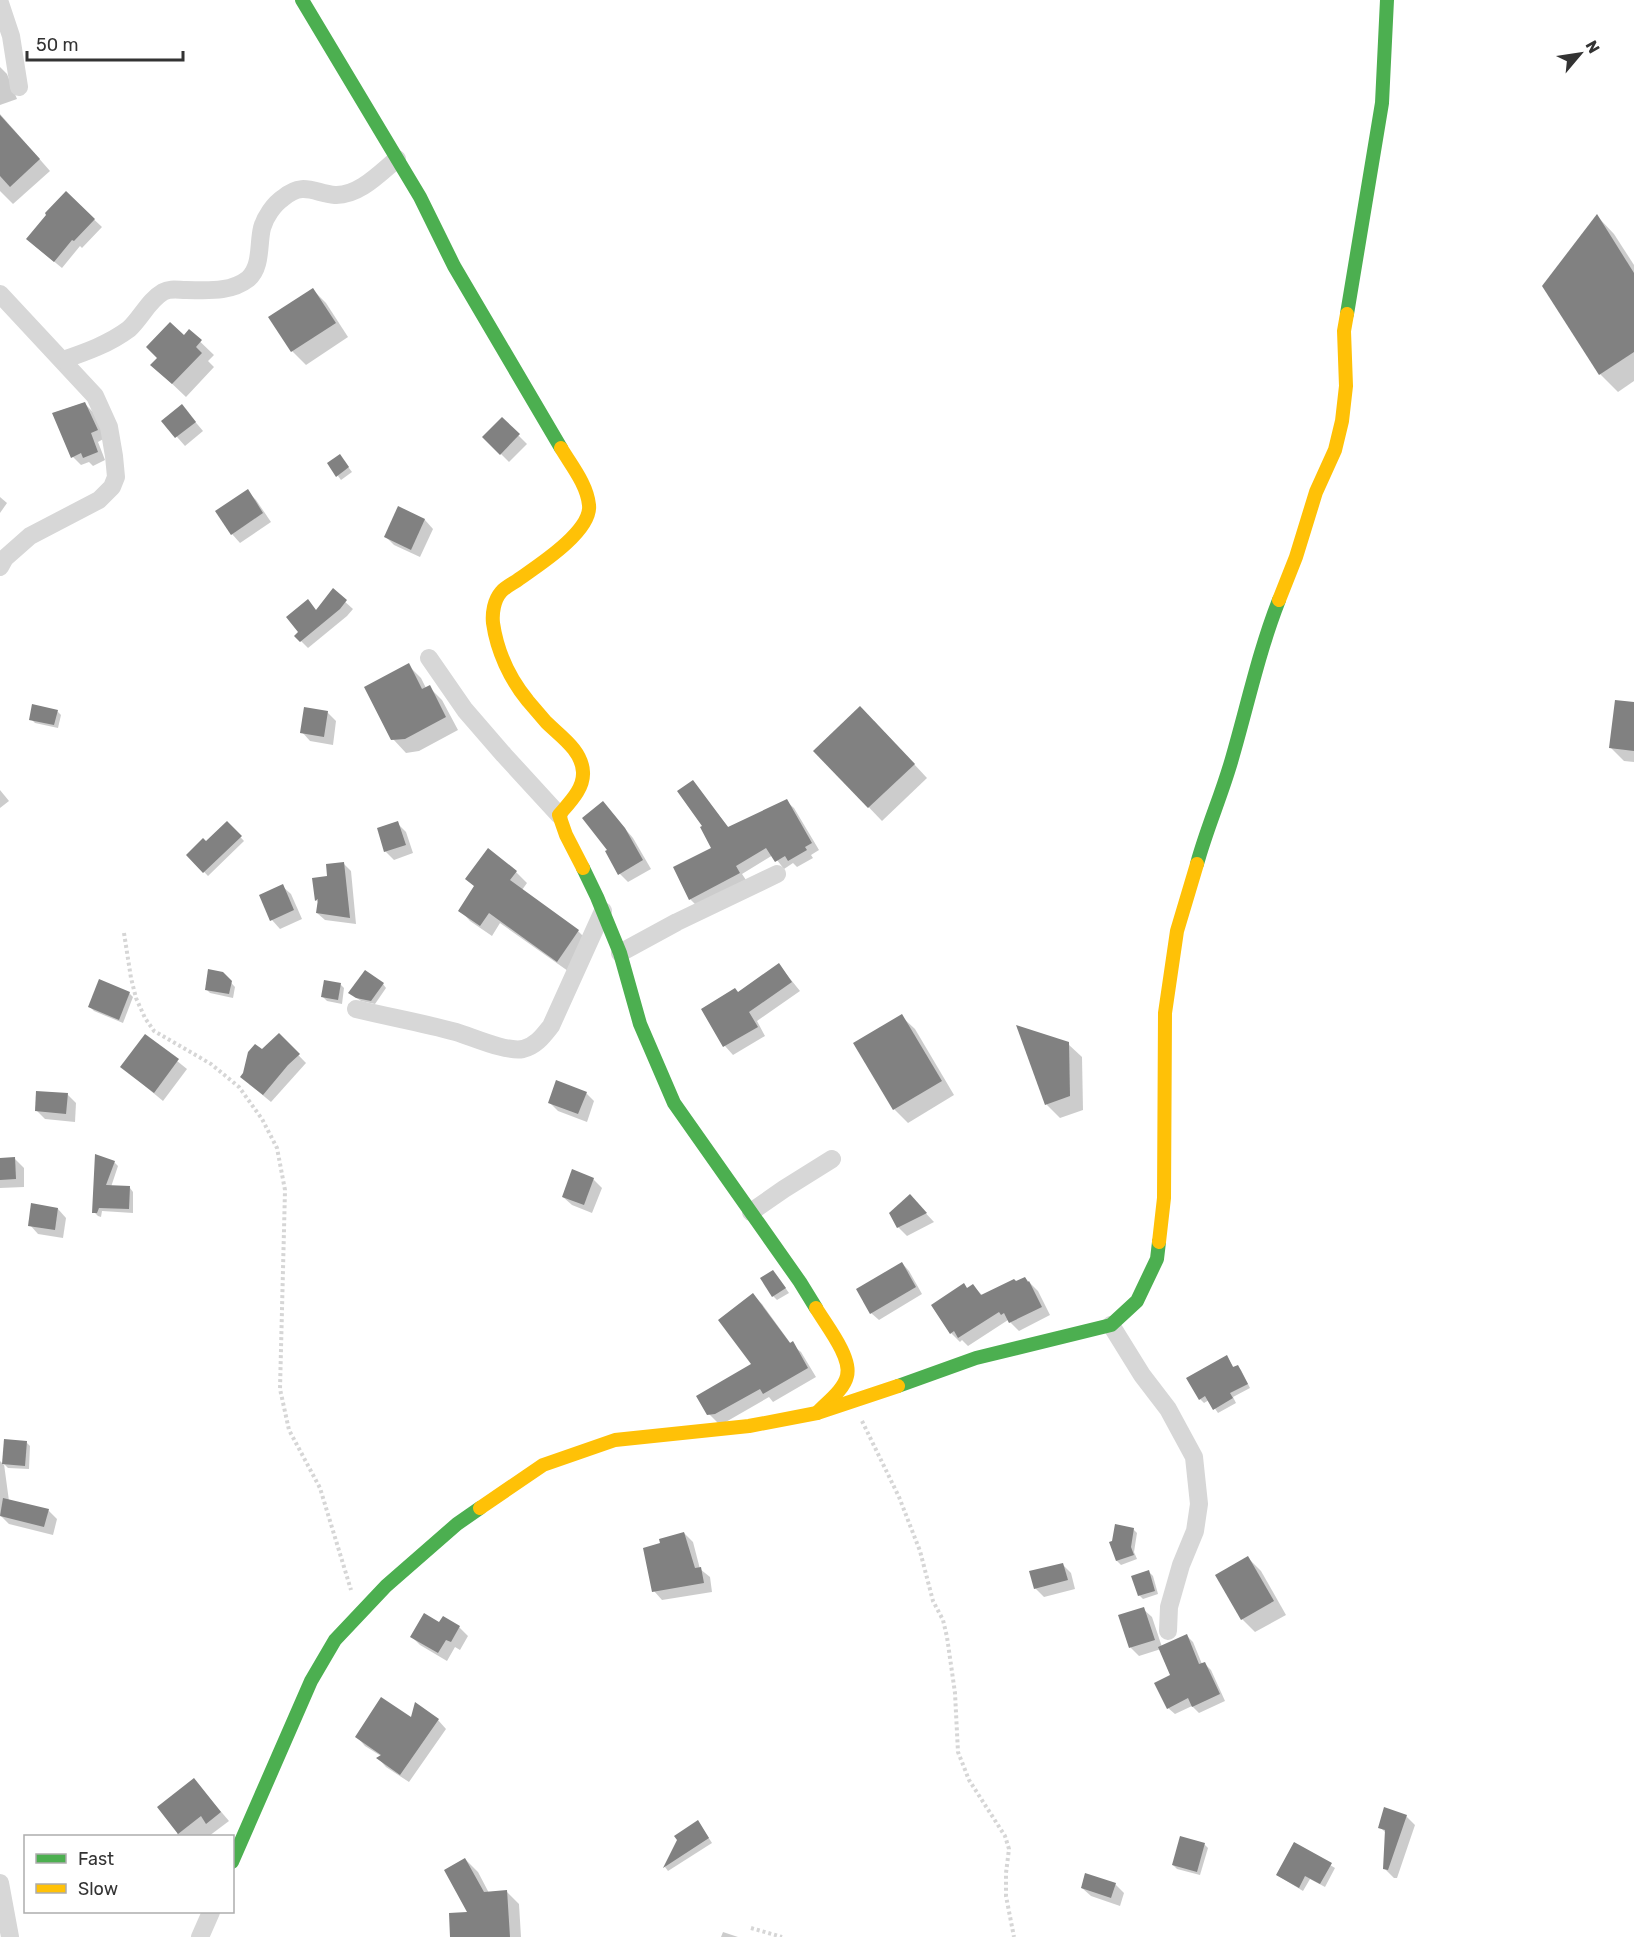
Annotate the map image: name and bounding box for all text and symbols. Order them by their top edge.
scale bar [27,24,183,62]
north arrow [1550,24,1610,84]
text: 50 m [36,34,79,56]
text: N [1582,37,1604,57]
legend [24,1835,234,1913]
text: Fast [78,1848,114,1870]
text: Slow [78,1878,118,1900]

